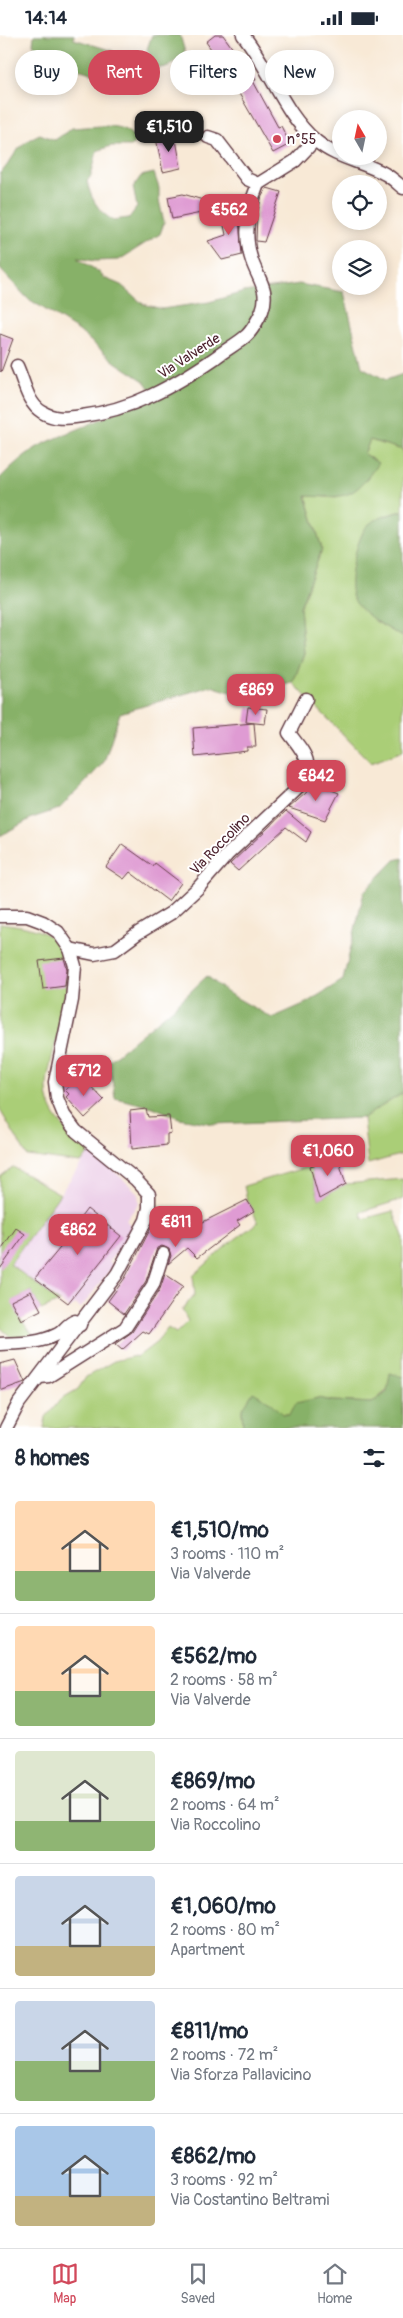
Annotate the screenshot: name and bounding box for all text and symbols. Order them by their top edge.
text: 14:14 [25,6,67,30]
chip: Buy [15,50,78,95]
chip: Rent [88,50,160,95]
chip: Filters [170,50,255,95]
chip: New [265,50,334,95]
north arrow [332,110,388,165]
map controls [332,110,387,295]
pin: €1,510 [128,111,210,153]
text: €1,510 [146,117,192,137]
place label: n°55 [287,131,316,148]
marker: n°55 [271,133,283,145]
button: locate [332,175,387,230]
pin: €562 [199,193,259,236]
text: €562 [210,200,248,220]
button: layers [332,240,387,295]
street label: Via Valverde [155,330,223,382]
pin: €869 [226,673,286,716]
text: €869 [238,680,274,700]
pin: €842 [286,759,346,802]
text: €842 [298,766,334,786]
street label: Via Roccolino [186,809,254,878]
pin: €712 [54,1055,114,1097]
text: €712 [67,1061,101,1081]
pin: €1,060 [287,1135,369,1177]
text: €1,060 [302,1141,354,1161]
pin: €811 [146,1205,206,1248]
text: €811 [160,1212,192,1232]
pin: €862 [48,1213,108,1256]
text: €862 [60,1220,96,1240]
icon: filters [360,1444,388,1472]
text: 8 homes [15,1445,89,1472]
text: €1,510/mo [170,1517,269,1544]
icon: home [55,1521,115,1581]
text: 3 rooms · 110 m² [170,1544,284,1564]
text: Via Valverde [170,1564,251,1584]
text: €562/mo [170,1643,257,1670]
icon: home [55,1646,115,1706]
text: 2 rooms · 58 m² [170,1670,278,1690]
text: Via Valverde [170,1690,251,1710]
text: €869/mo [170,1768,255,1795]
icon: home [55,1771,115,1831]
text: 2 rooms · 64 m² [170,1795,280,1815]
text: Via Roccolino [170,1815,261,1835]
text: €1,060/mo [170,1893,276,1920]
icon: home [55,1896,115,1956]
text: 2 rooms · 80 m² [170,1920,280,1940]
text: Apartment [170,1940,245,1960]
text: €811/mo [170,2018,248,2045]
icon: home [55,2021,115,2081]
text: 2 rooms · 72 m² [170,2045,278,2065]
text: Via Sforza Pallavicino [170,2065,311,2085]
text: €862/mo [170,2143,256,2170]
icon: home [55,2146,115,2206]
text: 3 rooms · 92 m² [170,2170,278,2190]
text: Via Costantino Beltrami [170,2190,329,2210]
tab: Map [51,2260,79,2307]
tab: Saved [180,2260,215,2307]
tab: Home [317,2260,352,2307]

